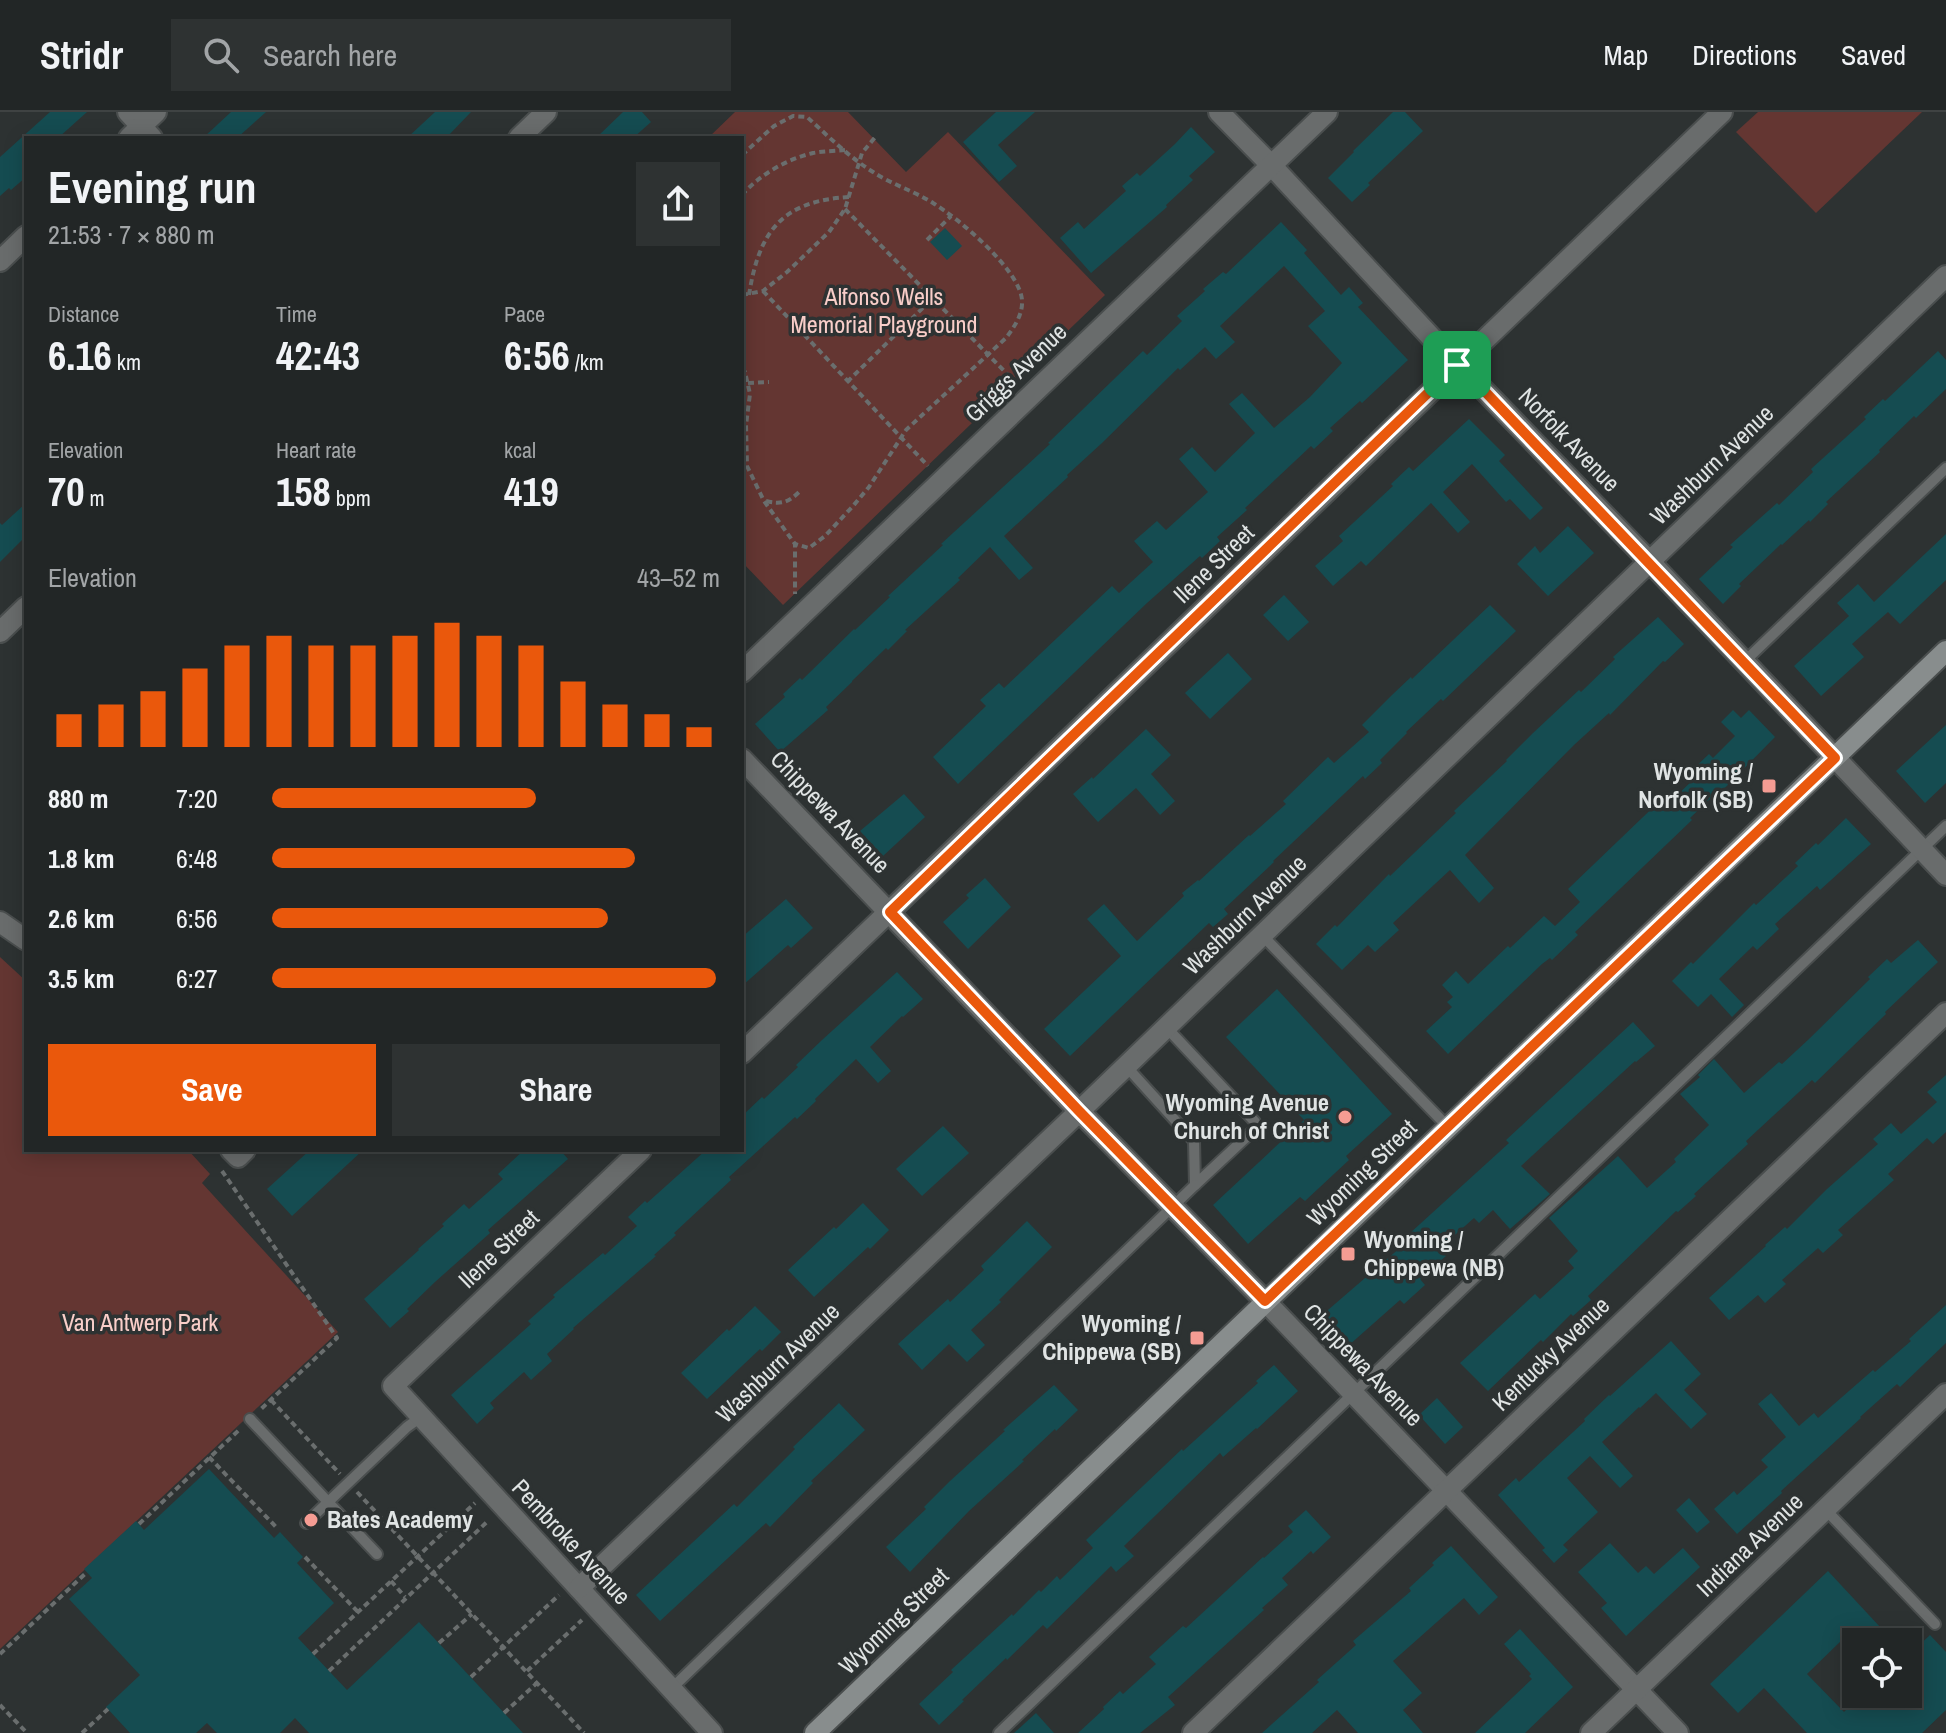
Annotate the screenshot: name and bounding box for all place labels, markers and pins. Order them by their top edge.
pin [1423,331,1491,399]
place label: Wyoming / Norfolk (SB) [1638,755,1754,815]
marker: Wyoming / Norfolk (SB) [1760,777,1778,795]
place label: Wyoming Avenue Church of Christ [1166,1086,1329,1146]
marker: Wyoming Avenue Church of Christ [1336,1108,1354,1126]
place label: Wyoming / Chippewa (NB) [1364,1223,1504,1283]
marker: Wyoming / Chippewa (NB) [1339,1245,1357,1263]
place label: Wyoming / Chippewa (SB) [1042,1307,1182,1367]
marker: Wyoming / Chippewa (SB) [1188,1329,1206,1347]
place label: Bates Academy [327,1503,473,1535]
marker: Bates Academy [302,1511,320,1529]

